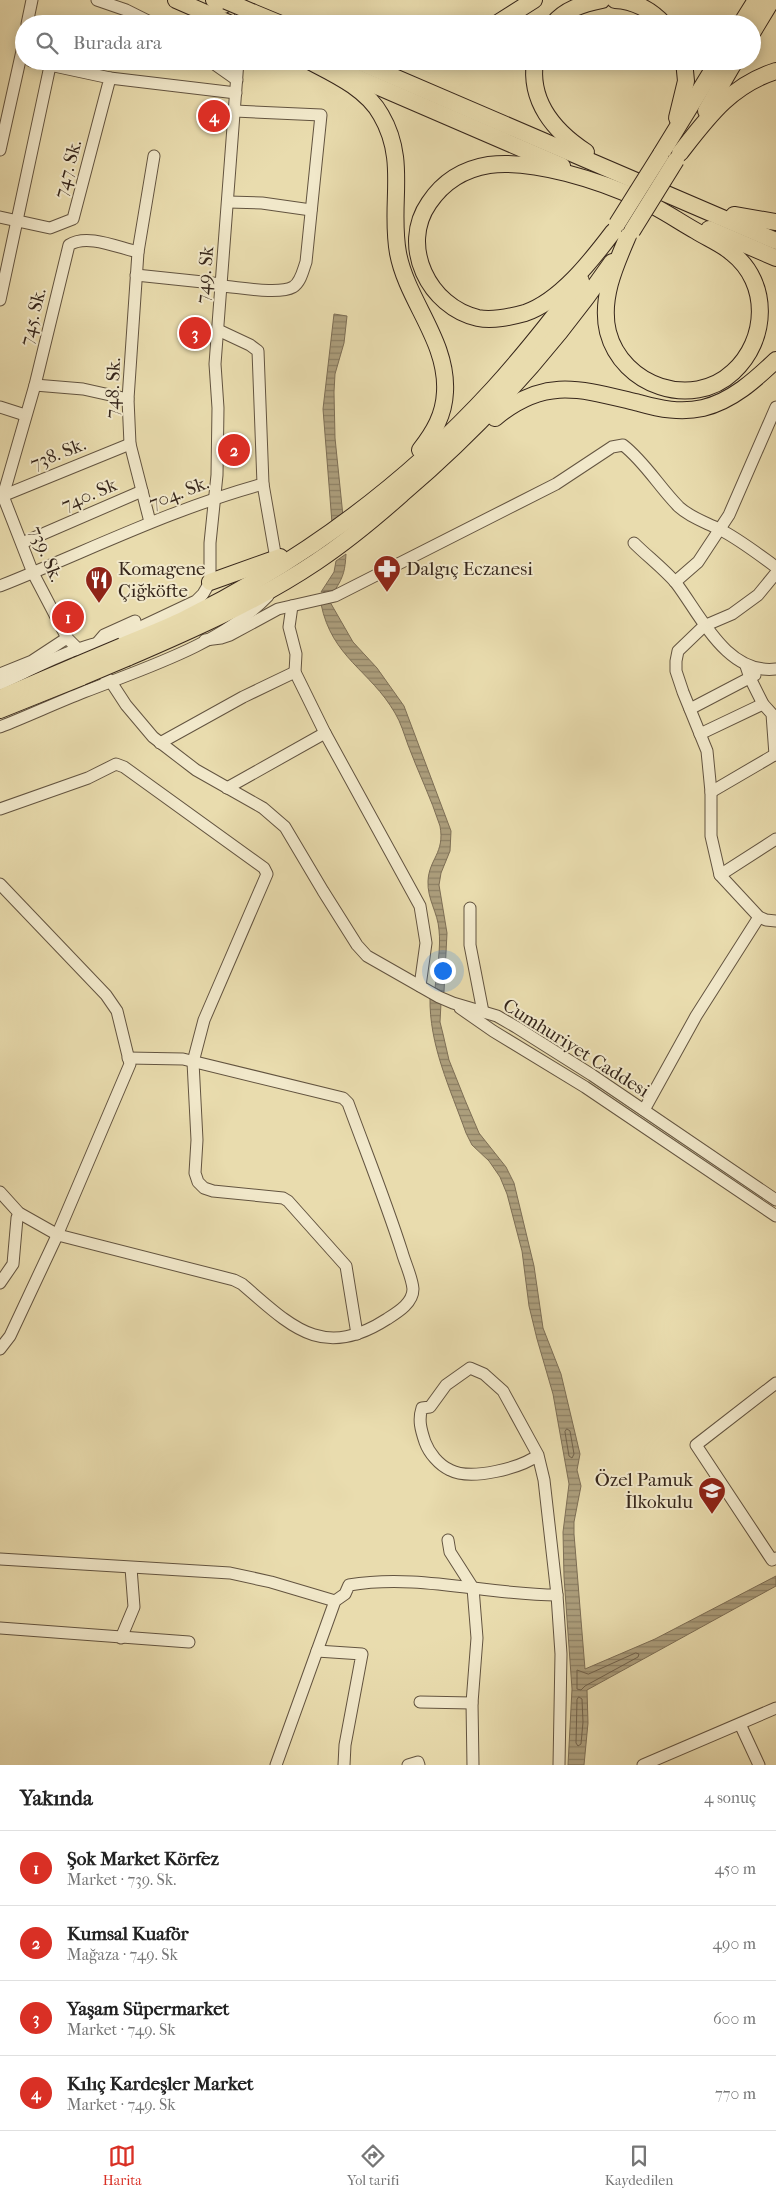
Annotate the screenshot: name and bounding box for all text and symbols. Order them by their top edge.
search box [15,15,761,70]
icon: search [33,29,61,57]
text: Burada ara [73,32,162,54]
pin: 4 [198,97,230,135]
street label: 747. Sk. [50,137,86,201]
street label: 749. Sk [192,245,218,304]
street label: 745. Sk. [15,286,51,348]
pin: 3 [179,314,211,352]
street label: 748. Sk. [101,357,125,419]
pin: 2 [218,431,250,469]
street label: 738. Sk. [27,433,89,475]
street label: 704. Sk. [146,472,212,514]
street label: 740. Sk [58,474,120,516]
street label: 739. Sk. [25,523,67,585]
pharmacy icon: Dalgıç Eczanesi [372,554,402,593]
place label: Komagene Çiğköfte [118,558,206,603]
place label: Dalgıç Eczanesi [406,558,533,580]
restaurant icon: Komagene Çiğköfte [84,565,114,604]
pin: 1 [52,598,84,636]
your location [430,958,456,984]
street label: Cumhuriyet Caddesi [499,994,654,1102]
place label: Özel Pamuk İlkokulu [595,1469,693,1513]
school or university icon: Özel Pamuk İlkokulu [697,1476,727,1515]
text: Yakında [20,1786,93,1810]
text: 4 sonuç [704,1788,756,1807]
text: Şok Market Körfez [67,1848,219,1870]
text: 1 [33,1859,39,1878]
text: 450 m [715,1859,756,1878]
text: Market · 739. Sk. [67,1870,176,1889]
text: Kumsal Kuaför [67,1923,189,1945]
text: 2 [32,1934,40,1953]
text: 490 m [713,1934,756,1953]
text: Mağaza · 749. Sk [67,1945,178,1964]
text: Yaşam Süpermarket [67,1998,229,2020]
text: 3 [33,2009,39,2028]
text: 600 m [713,2009,756,2028]
text: Market · 749. Sk [67,2020,176,2039]
text: Kılıç Kardeşler Market [67,2073,254,2095]
text: 4 [31,2084,41,2103]
text: 770 m [715,2084,756,2103]
text: Market · 749. Sk [67,2095,176,2114]
tab: Harita [103,2142,142,2189]
tab: Yol tarifi [347,2142,399,2189]
tab: Kaydedilen [605,2142,673,2189]

